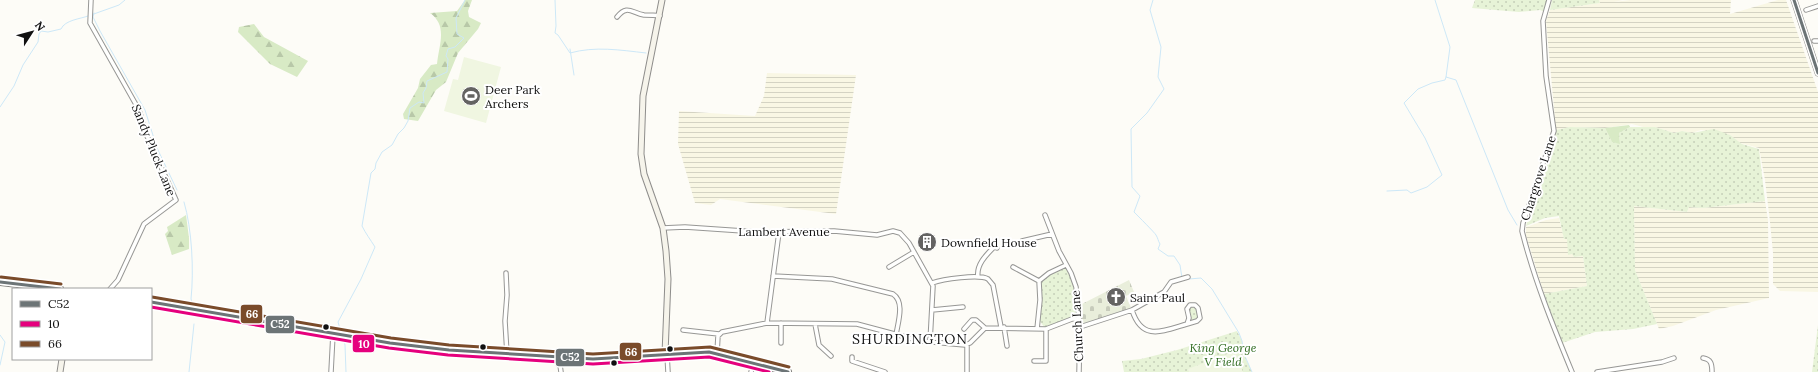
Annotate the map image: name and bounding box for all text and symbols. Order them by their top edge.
north arrow [12,12,52,52]
text: N [32,19,49,34]
place label: Deer Park Archers [484,82,541,111]
sports icon: Deer Park Archers [460,85,482,107]
street label: Sandy Pluck Lane [129,102,179,199]
street label: Chargrove Lane [1517,133,1559,222]
street label: Lambert Avenue [738,224,830,239]
building icon: Downfield House [916,231,938,253]
place label: Downfield House [941,235,1037,250]
church icon: Saint Paul [1105,286,1127,308]
legend [12,288,152,360]
street label: Church Lane [1068,289,1086,362]
place label: Saint Paul [1130,290,1185,305]
text: C52 [48,296,69,311]
line badge: 66 [240,304,263,324]
text: 66 [246,307,258,321]
line badge: C52 [265,315,295,334]
text: 10 [48,316,60,331]
text: C52 [270,317,290,331]
unlabelled marker [321,322,331,332]
district label: SHURDINGTON [852,330,968,348]
line badge: 10 [352,334,375,353]
text: 66 [48,336,62,351]
text: 10 [358,337,370,351]
park label: King George V Field [1190,340,1257,369]
unlabelled marker [478,342,488,352]
line badge: 66 [619,342,642,361]
unlabelled marker [665,344,675,354]
text: 66 [625,345,637,359]
line badge: C52 [555,348,585,367]
text: C52 [560,350,580,364]
unlabelled marker [609,358,619,368]

